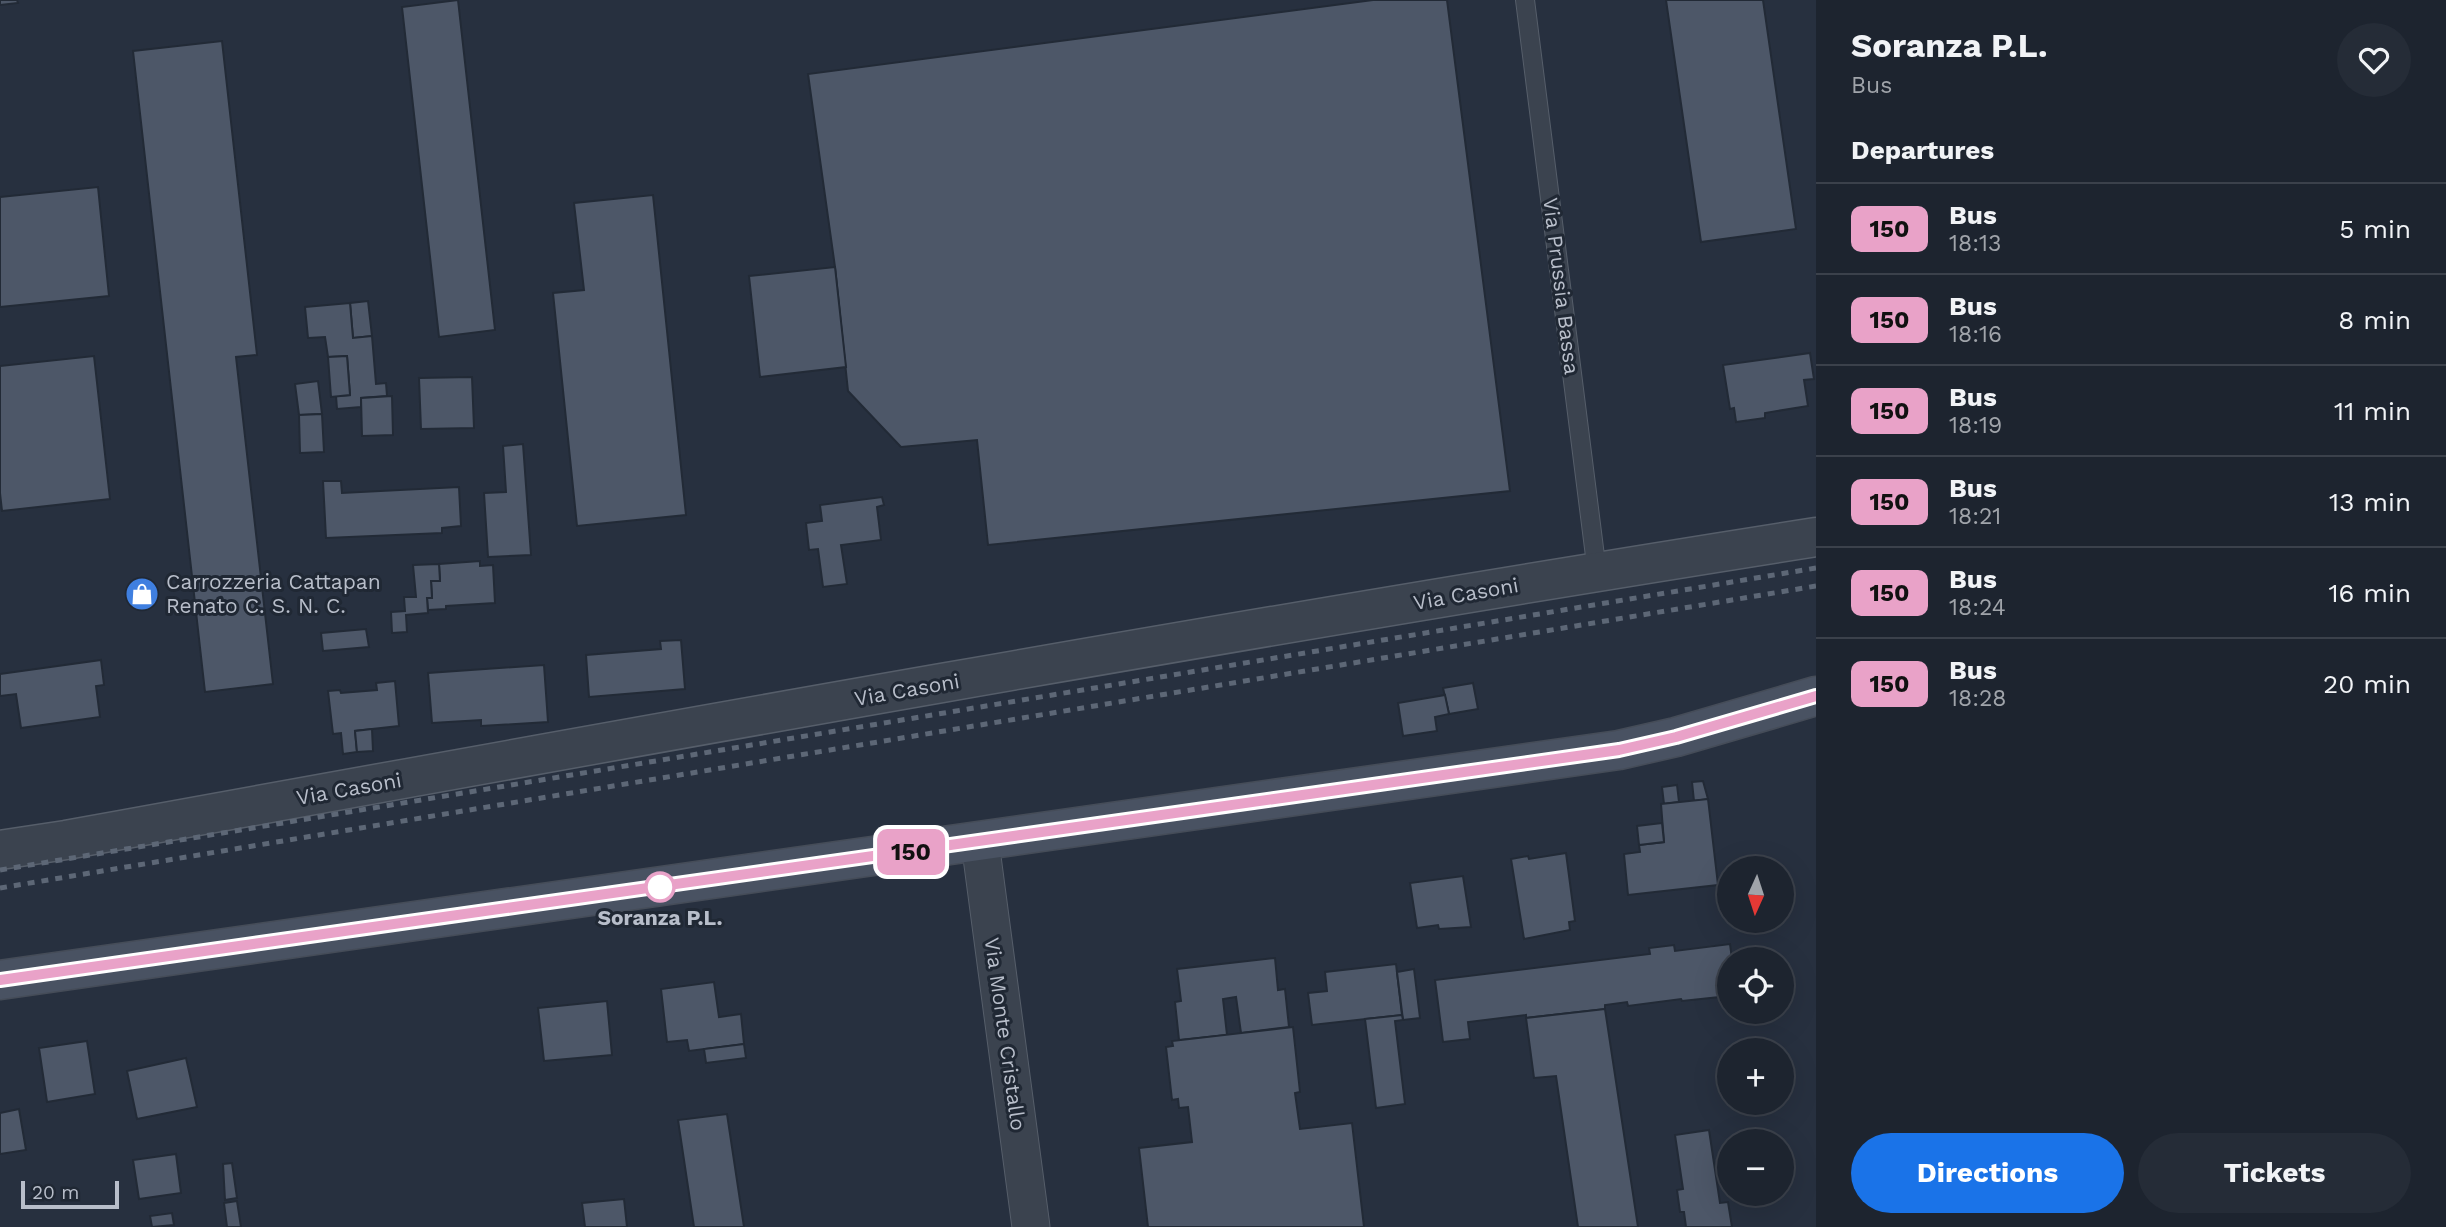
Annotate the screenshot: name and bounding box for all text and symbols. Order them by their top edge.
button: heart [2337,23,2411,97]
text: Soranza P.L. [1851,26,2048,65]
text: Bus [1851,72,1892,99]
text: Departures [1851,135,1994,165]
street label: Via Prussia Bassa [1538,196,1585,376]
text: Bus [1949,200,1997,230]
text: 5 min [2339,214,2411,244]
text: 150 [1870,215,1909,243]
text: 18:13 [1949,230,2001,257]
text: Bus [1949,291,1997,321]
text: 8 min [2338,305,2411,335]
text: 150 [1870,306,1909,334]
text: 18:16 [1949,321,2002,348]
text: Bus [1949,382,1997,412]
text: 11 min [2334,396,2411,426]
text: 150 [1870,397,1909,425]
text: 18:19 [1949,412,2002,439]
text: Bus [1949,473,1997,503]
text: 13 min [2329,487,2411,517]
text: 150 [1870,488,1909,516]
text: 18:21 [1949,503,2001,530]
text: Bus [1949,564,1997,594]
place label: Carrozzeria Cattapan Renato C. S. N. C. [166,569,381,618]
street label: Via Casoni [1411,572,1520,615]
shop icon: Carrozzeria Cattapan Renato C. S. N. C. [123,575,161,613]
text: 16 min [2328,578,2411,608]
text: 150 [1870,579,1909,607]
text: 18:24 [1949,594,2006,621]
text: Bus [1949,655,1997,685]
street label: Via Casoni [852,668,961,711]
text: 20 min [2323,669,2411,699]
text: 150 [1870,670,1909,698]
text: 18:28 [1949,685,2007,712]
street label: Via Casoni [294,767,403,810]
line badge: 150 [871,829,951,875]
text: 150 [891,838,931,866]
north arrow [1717,856,1794,933]
map controls [1717,856,1794,1206]
marker: Soranza P.L. [645,872,675,902]
place label: Soranza P.L. [597,905,723,930]
street label: Via Monte Cristallo [980,936,1031,1132]
button: locate [1717,947,1794,1024]
button: + [1717,1038,1794,1115]
button: − [1717,1129,1794,1206]
button: Directions [1851,1133,2124,1213]
button: Tickets [2138,1133,2411,1213]
scale bar [21,1178,119,1210]
text: 20 m [32,1181,79,1204]

